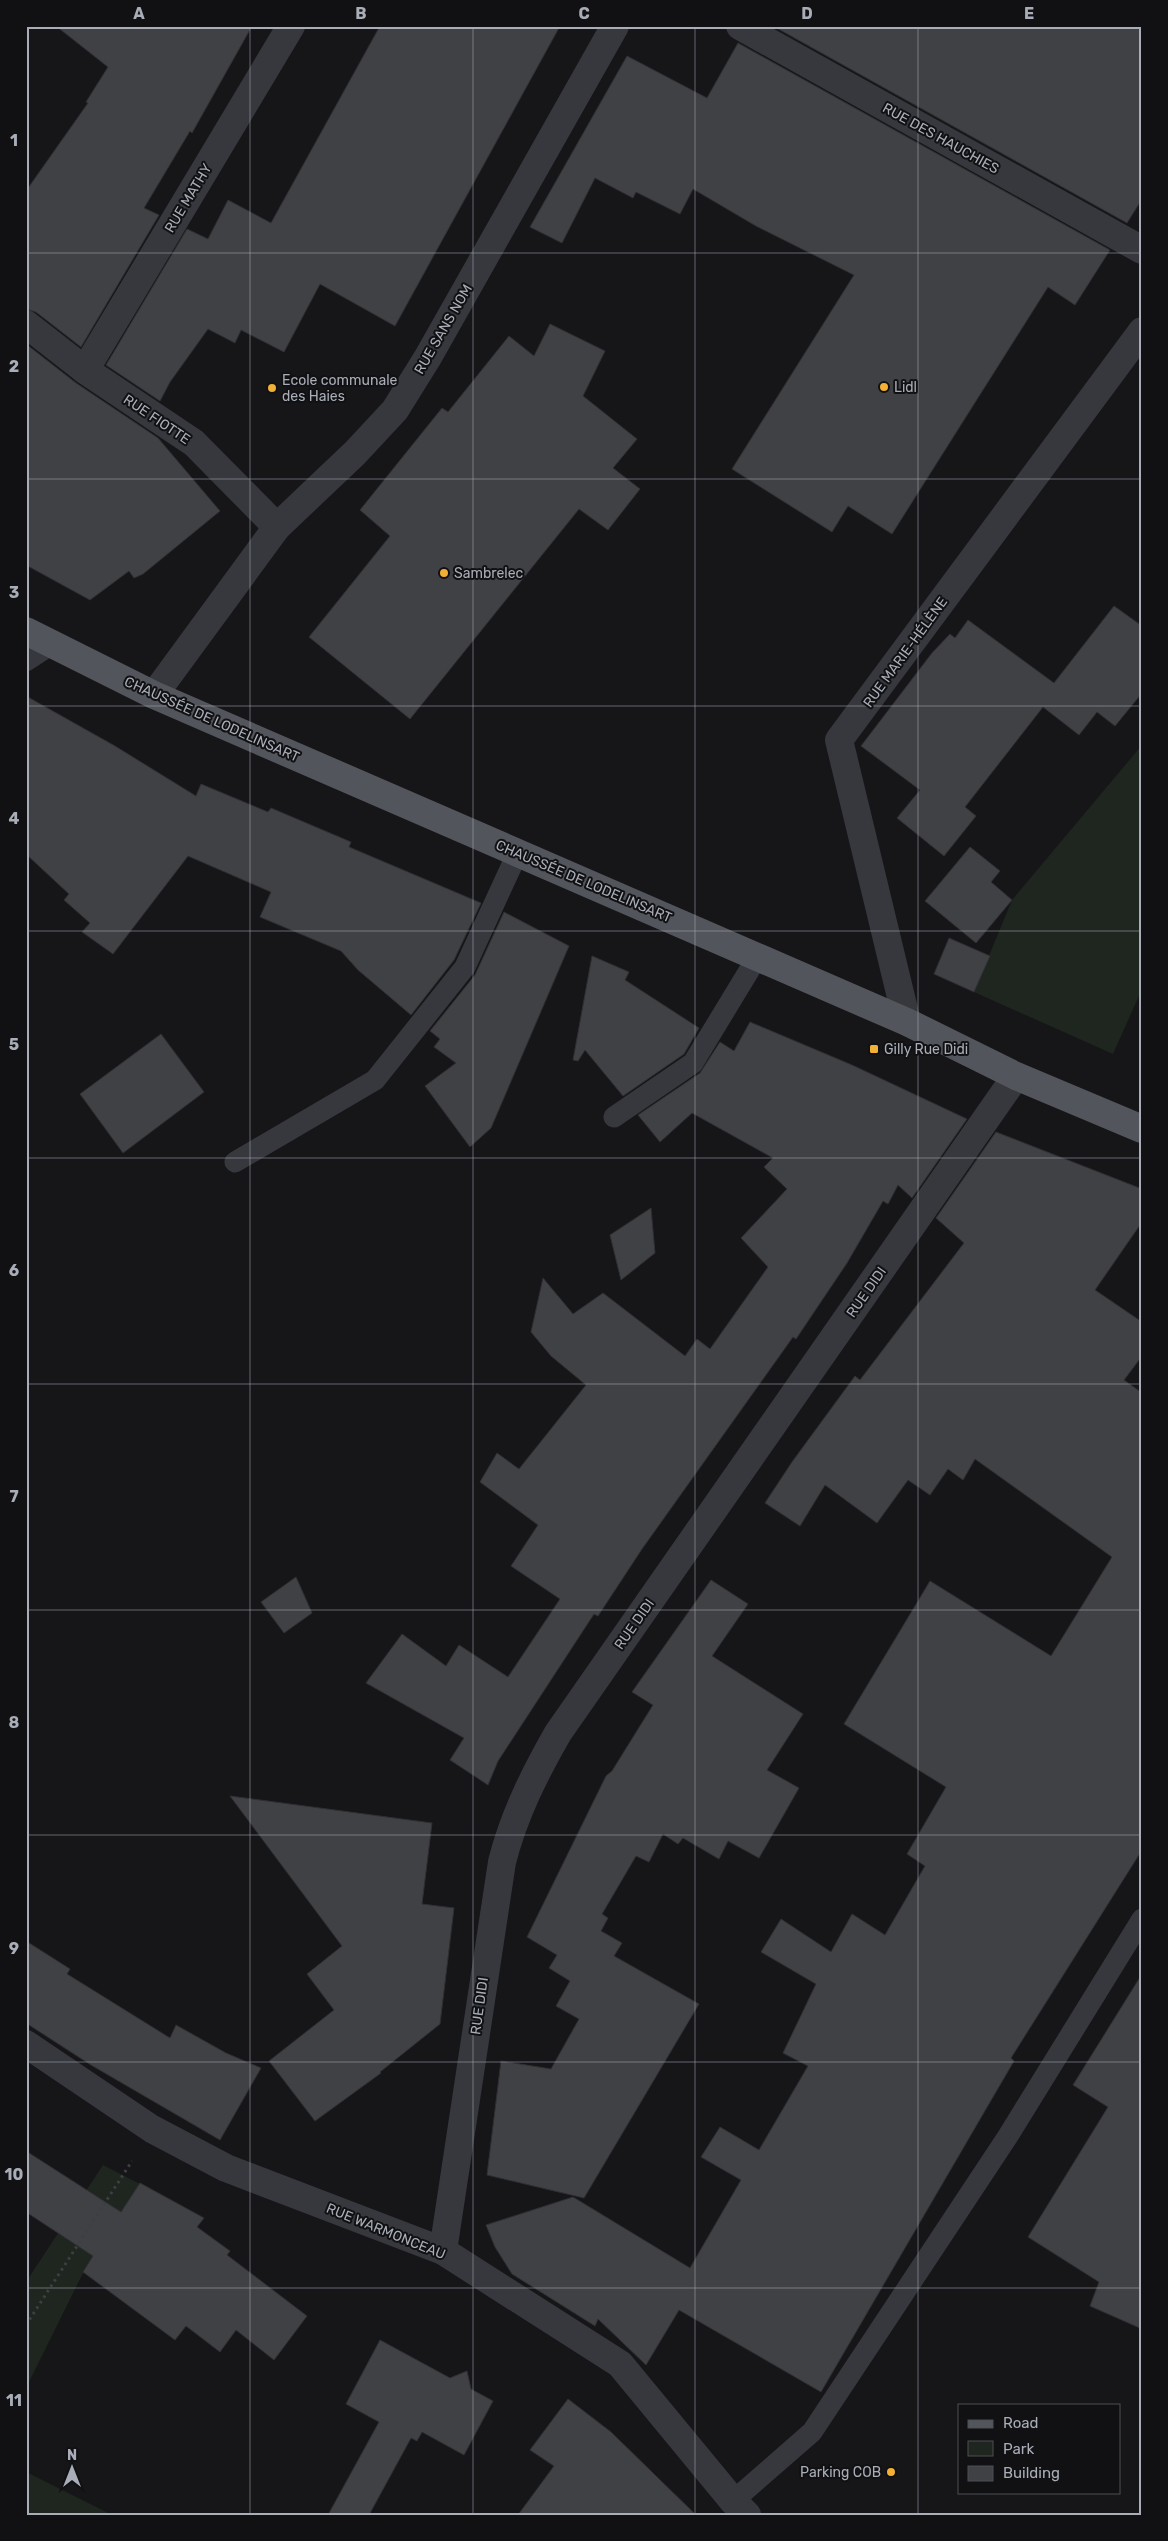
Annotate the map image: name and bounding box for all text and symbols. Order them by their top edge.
text: A [133,4,145,23]
text: B [355,4,367,23]
text: C [578,4,590,23]
text: D [801,4,813,23]
text: E [1024,4,1034,23]
street label: RUE DES HAUCHIES [880,99,1002,178]
text: 1 [10,131,18,150]
street label: RUE MATHY [161,161,216,236]
street label: RUE SANS NOM [411,281,476,377]
text: 2 [9,357,19,376]
place label: Ecole communale des Haies [282,372,398,405]
place label: Lidl [894,379,917,396]
marker: Lidl [878,381,890,393]
marker: Ecole communale des Haies [266,382,278,394]
street label: RUE FIOTTE [120,391,193,448]
place label: Sambrelec [454,565,523,582]
marker: Sambrelec [438,567,450,579]
text: 3 [9,583,19,602]
street label: RUE MARIE-HÉLÈNE [859,593,951,711]
street label: CHAUSSÉE DE LODELINSART [122,672,302,766]
text: 4 [9,809,20,828]
street label: CHAUSSÉE DE LODELINSART [493,836,675,926]
text: 5 [9,1035,19,1054]
place label: Gilly Rue Didi [884,1041,968,1058]
marker: Gilly Rue Didi [868,1043,880,1055]
text: 6 [9,1261,19,1280]
street label: RUE DIDI [843,1264,890,1321]
text: 7 [9,1487,19,1506]
street label: RUE DIDI [611,1596,658,1653]
text: 8 [9,1713,20,1732]
text: 9 [9,1939,19,1958]
street label: RUE DIDI [467,1976,492,2036]
text: 10 [5,2165,24,2184]
street label: RUE WARMONCEAU [324,2200,448,2263]
text: 11 [6,2391,22,2410]
legend [958,2404,1120,2494]
text: Road [1003,2414,1039,2432]
text: Park [1003,2440,1034,2458]
north arrow [48,2444,98,2494]
text: N [67,2447,77,2464]
place label: Parking COB [800,2464,881,2481]
text: Building [1003,2464,1060,2482]
marker: Parking COB [885,2466,897,2478]

